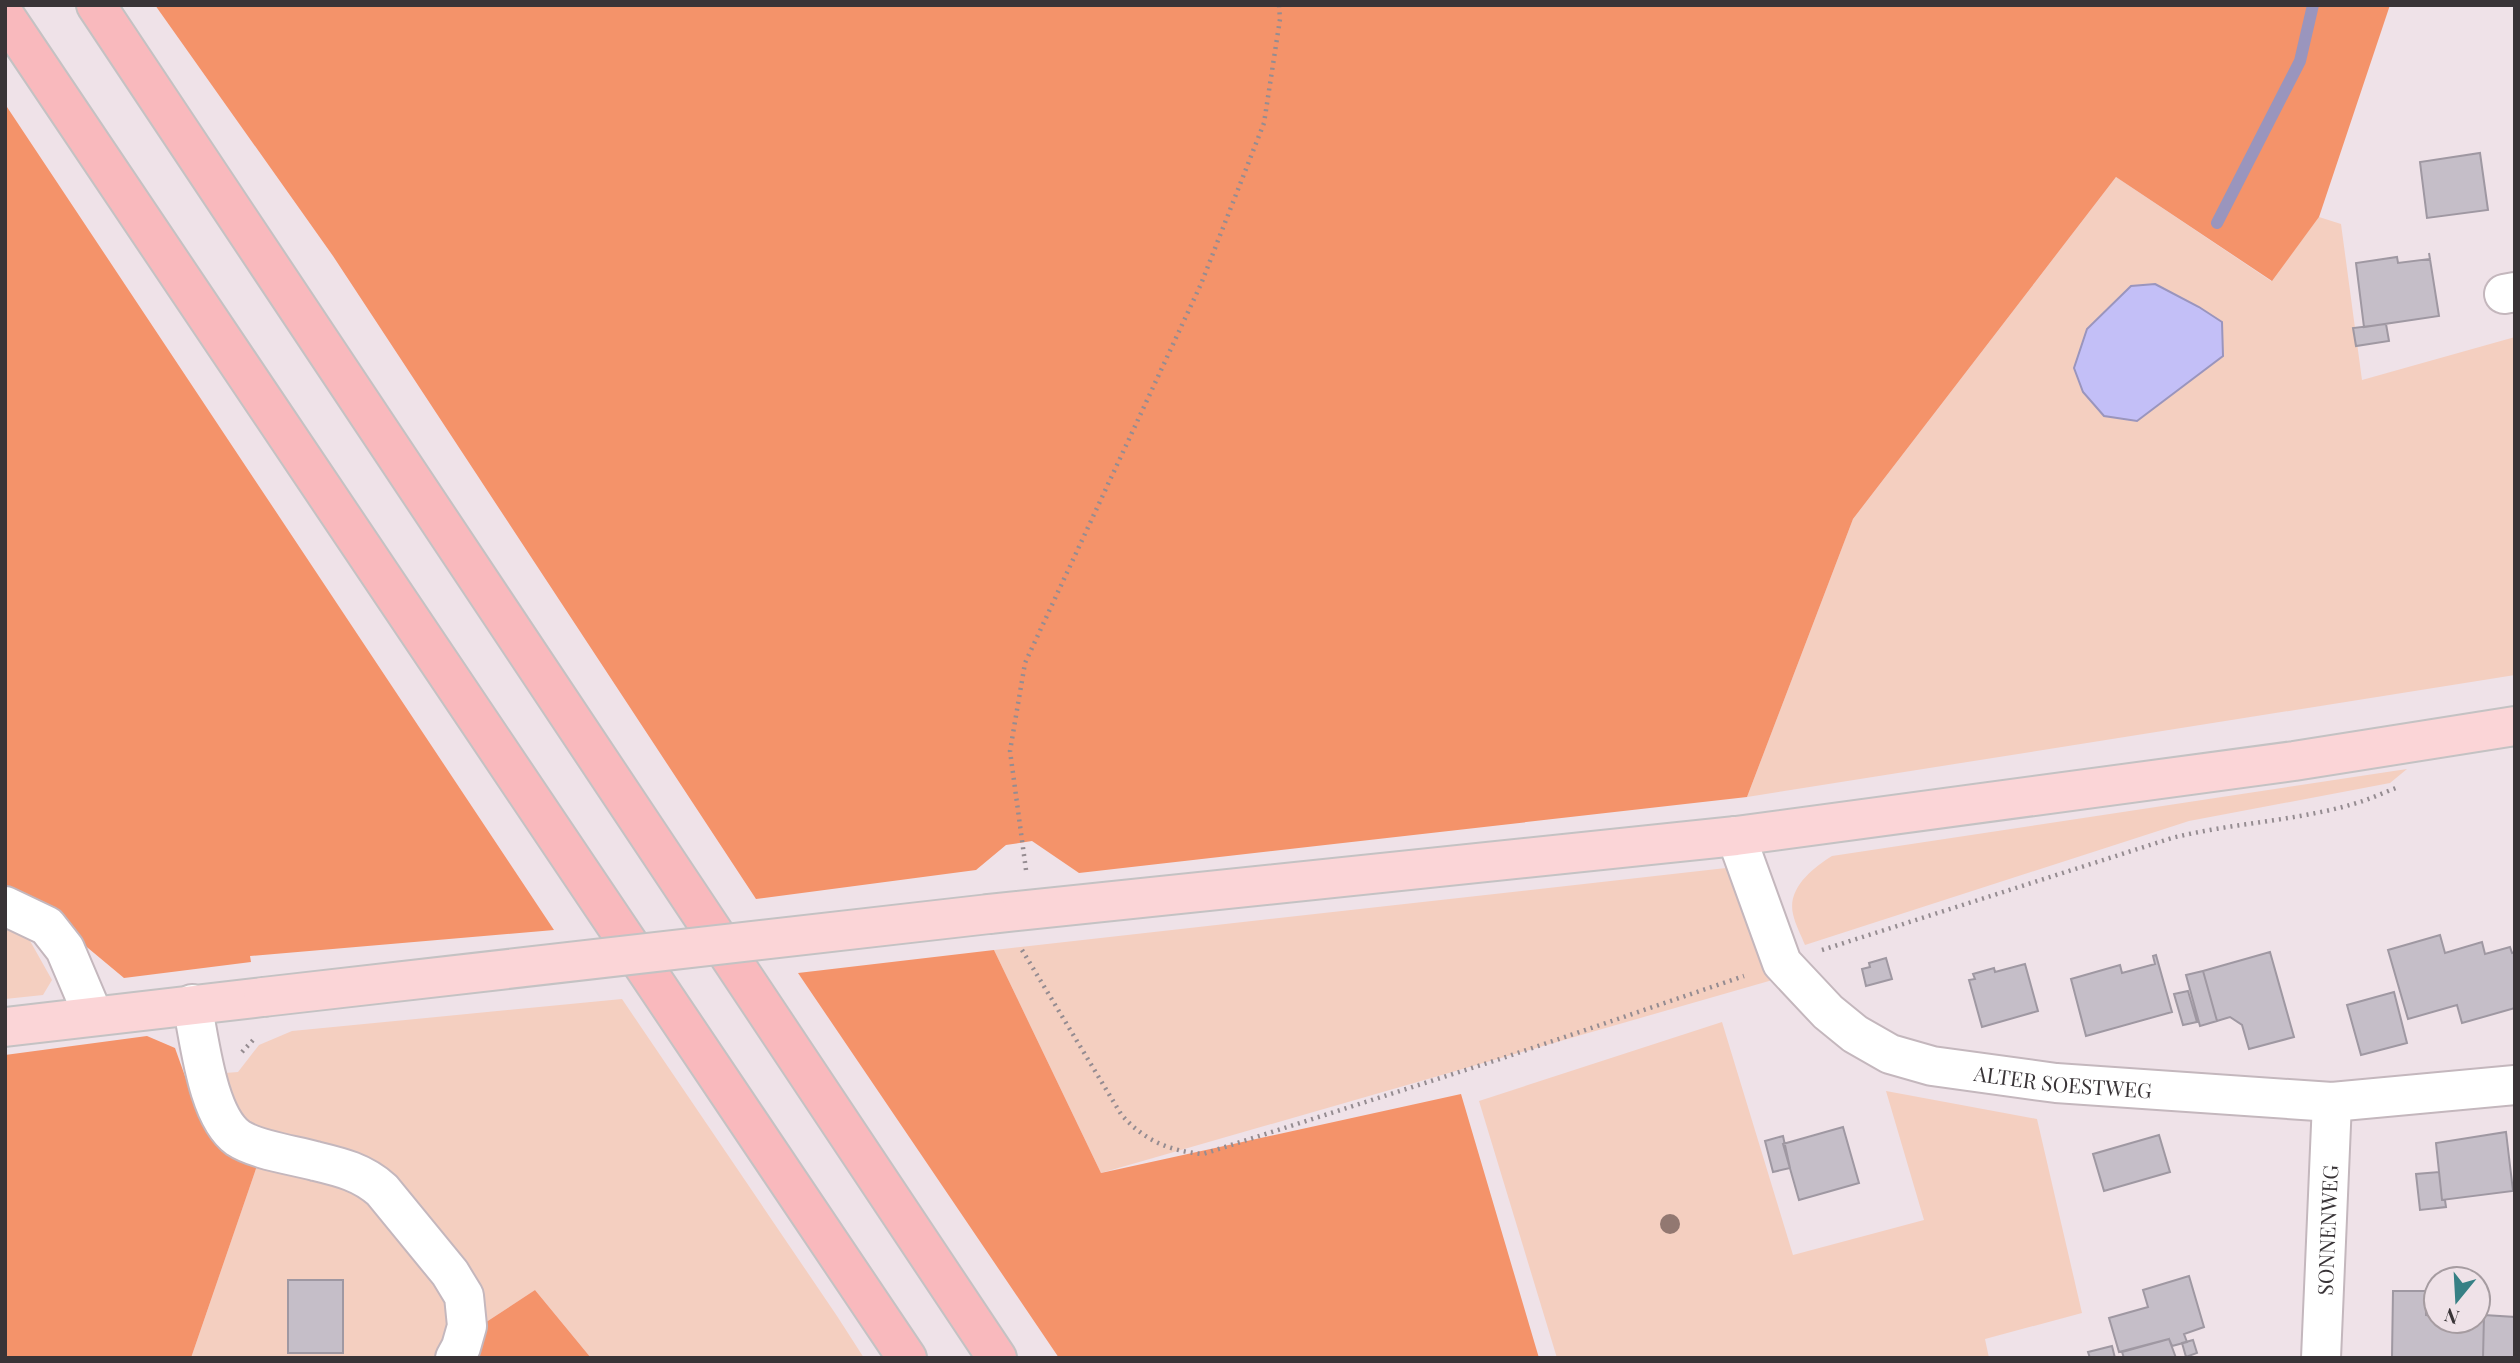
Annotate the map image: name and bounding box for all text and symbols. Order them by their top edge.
street label: ALTER SOESTWEG [1971,1058,2153,1104]
street label: SONNENWEG [2310,1164,2343,1296]
north arrow [2422,1265,2492,1335]
text: N [2441,1303,2462,1332]

